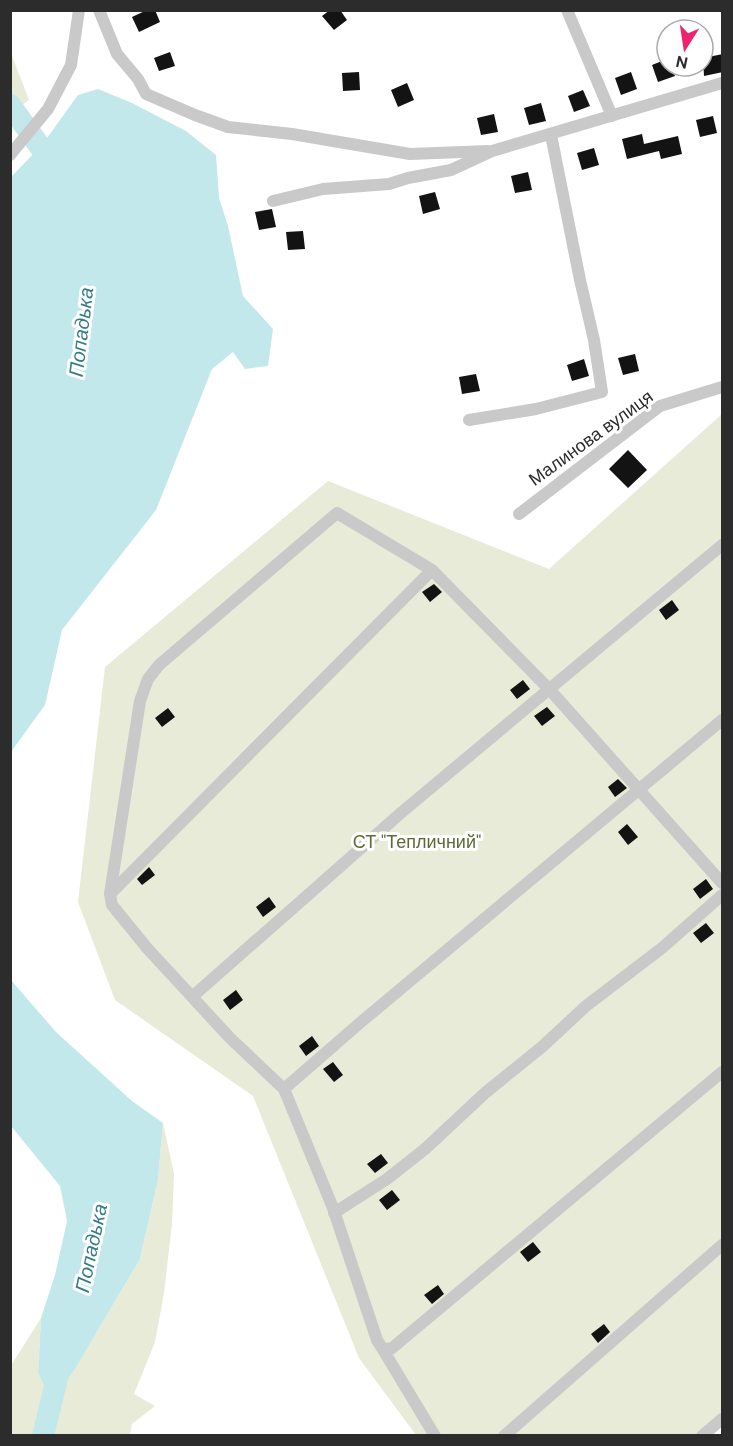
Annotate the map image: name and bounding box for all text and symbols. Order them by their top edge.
north arrow [655,18,715,78]
text: N [674,51,690,74]
water label: Попадька [63,286,99,378]
street label: Малинова вулиця [524,385,658,491]
park label: СТ "Тепличний" [353,830,481,854]
water label: Попадька [69,1201,113,1295]

